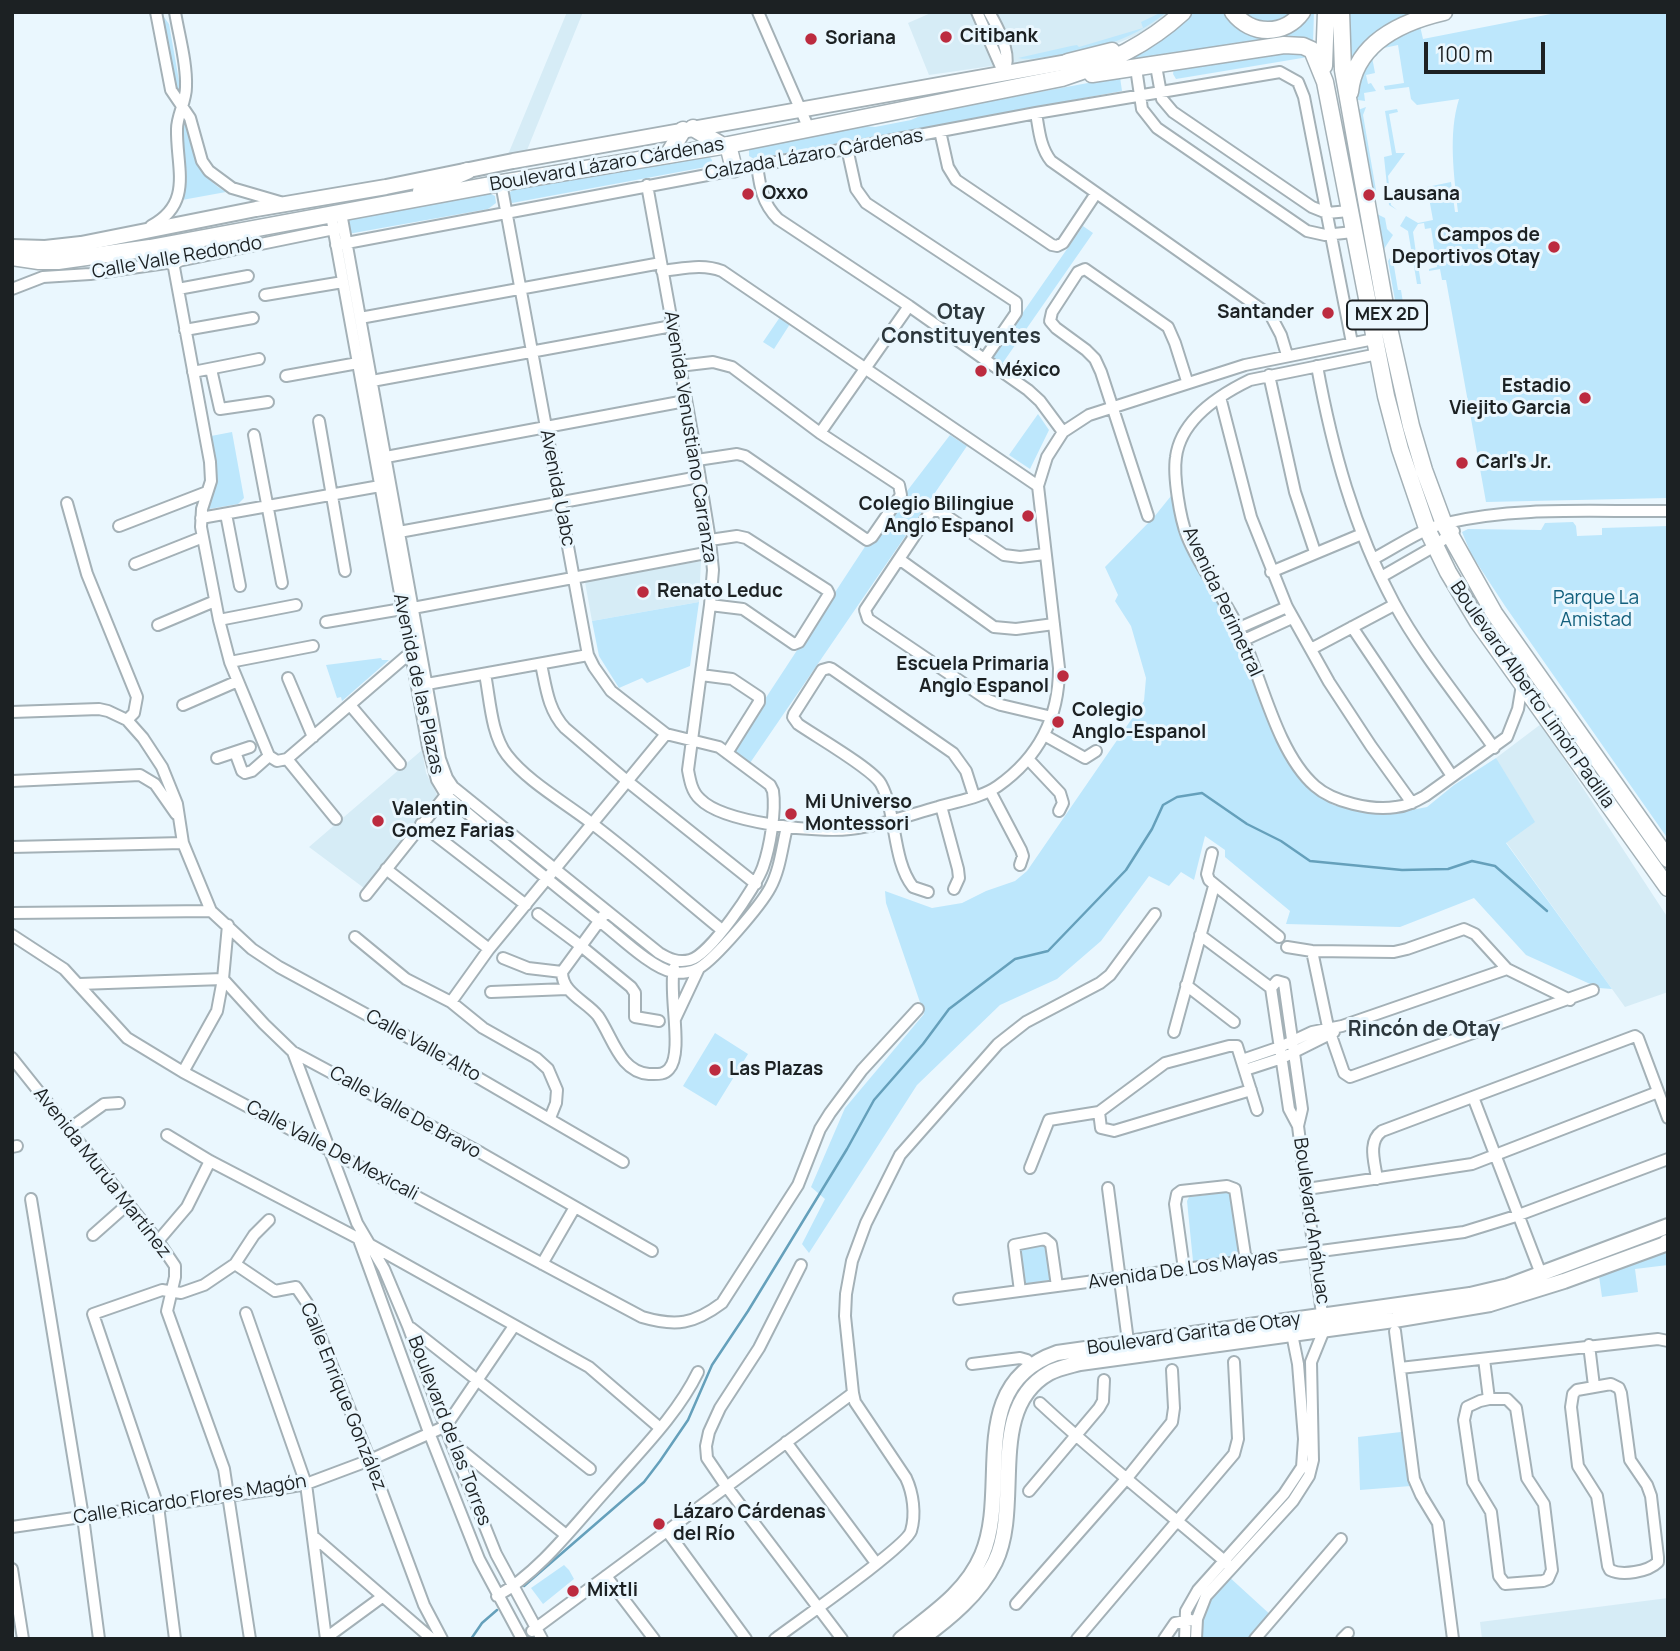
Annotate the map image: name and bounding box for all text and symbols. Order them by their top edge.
place label: Citibank [960,26,1038,48]
place label: Soriana [825,28,896,50]
scale bar [1428,28,1549,72]
marker: Citibank [938,29,954,45]
marker: Soriana [803,31,819,47]
text: 100 m [1437,40,1493,68]
street label: Calzada Lázaro Cárdenas [703,125,925,185]
street label: Boulevard Lázaro Cárdenas [488,133,726,197]
place label: Oxxo [762,183,808,205]
place label: Lausana [1383,184,1460,206]
marker: Oxxo [740,186,756,202]
marker: Lausana [1361,187,1377,203]
place label: Campos de Deportivos Otay [1392,225,1540,269]
street label: Calle Valle Redondo [90,232,264,284]
marker: Campos de Deportivos Otay [1546,239,1562,255]
district label: Otay Constituyentes [881,300,1041,350]
road number: MEX 2D [1347,300,1427,330]
place label: Santander [1217,302,1314,324]
marker: Santander [1320,305,1336,321]
street label: Avenida Venustiano Carranza [659,309,721,565]
place label: México [995,360,1061,382]
marker: México [973,363,989,379]
place label: Estadio Viejito Garcia [1449,376,1571,420]
marker: Estadio Viejito Garcia [1577,390,1593,406]
street label: Avenida Uabc [535,428,579,548]
place label: Carl's Jr. [1476,452,1552,474]
marker: Carl's Jr. [1454,455,1470,471]
place label: Colegio Bilingiue Anglo Espanol [859,494,1014,538]
marker: Colegio Bilingiue Anglo Espanol [1020,508,1036,524]
street label: Avenida Perimetral [1177,523,1267,681]
street label: Boulevard Alberto Limón Padilla [1445,577,1619,813]
place label: Renato Leduc [657,581,783,603]
marker: Renato Leduc [635,584,651,600]
park label: Parque La Amistad [1553,588,1639,632]
street label: Avenida de las Plazas [388,592,448,776]
place label: Escuela Primaria Anglo Espanol [896,654,1049,698]
marker: Escuela Primaria Anglo Espanol [1055,668,1071,684]
place label: Colegio Anglo-Espanol [1072,700,1206,744]
marker: Colegio Anglo-Espanol [1050,714,1066,730]
place label: Mi Universo Montessori [805,792,912,836]
place label: Valentin Gomez Farias [392,799,515,843]
marker: Mi Universo Montessori [783,806,799,822]
marker: Valentin Gomez Farias [370,813,386,829]
street label: Calle Valle Alto [362,1005,484,1087]
district label: Rincón de Otay [1348,1017,1500,1043]
place label: Las Plazas [729,1059,823,1081]
street label: Calle Valle De Bravo [325,1062,485,1164]
marker: Las Plazas [707,1062,723,1078]
street label: Avenida Murúa Martínez [28,1083,176,1263]
street label: Calle Valle De Mexicali [242,1096,422,1206]
street label: Boulevard Anáhuac [1288,1136,1334,1306]
street label: Avenida De Los Mayas [1087,1245,1279,1295]
street label: Calle Enrique González [295,1300,391,1494]
street label: Boulevard Garita de Otay [1086,1308,1302,1360]
street label: Boulevard de las Torres [402,1333,496,1529]
street label: Calle Ricardo Flores Magón [72,1470,308,1530]
place label: Lázaro Cárdenas del Río [673,1502,826,1546]
marker: Lázaro Cárdenas del Río [651,1516,667,1532]
place label: Mixtli [587,1580,638,1602]
marker: Mixtli [565,1583,581,1599]

